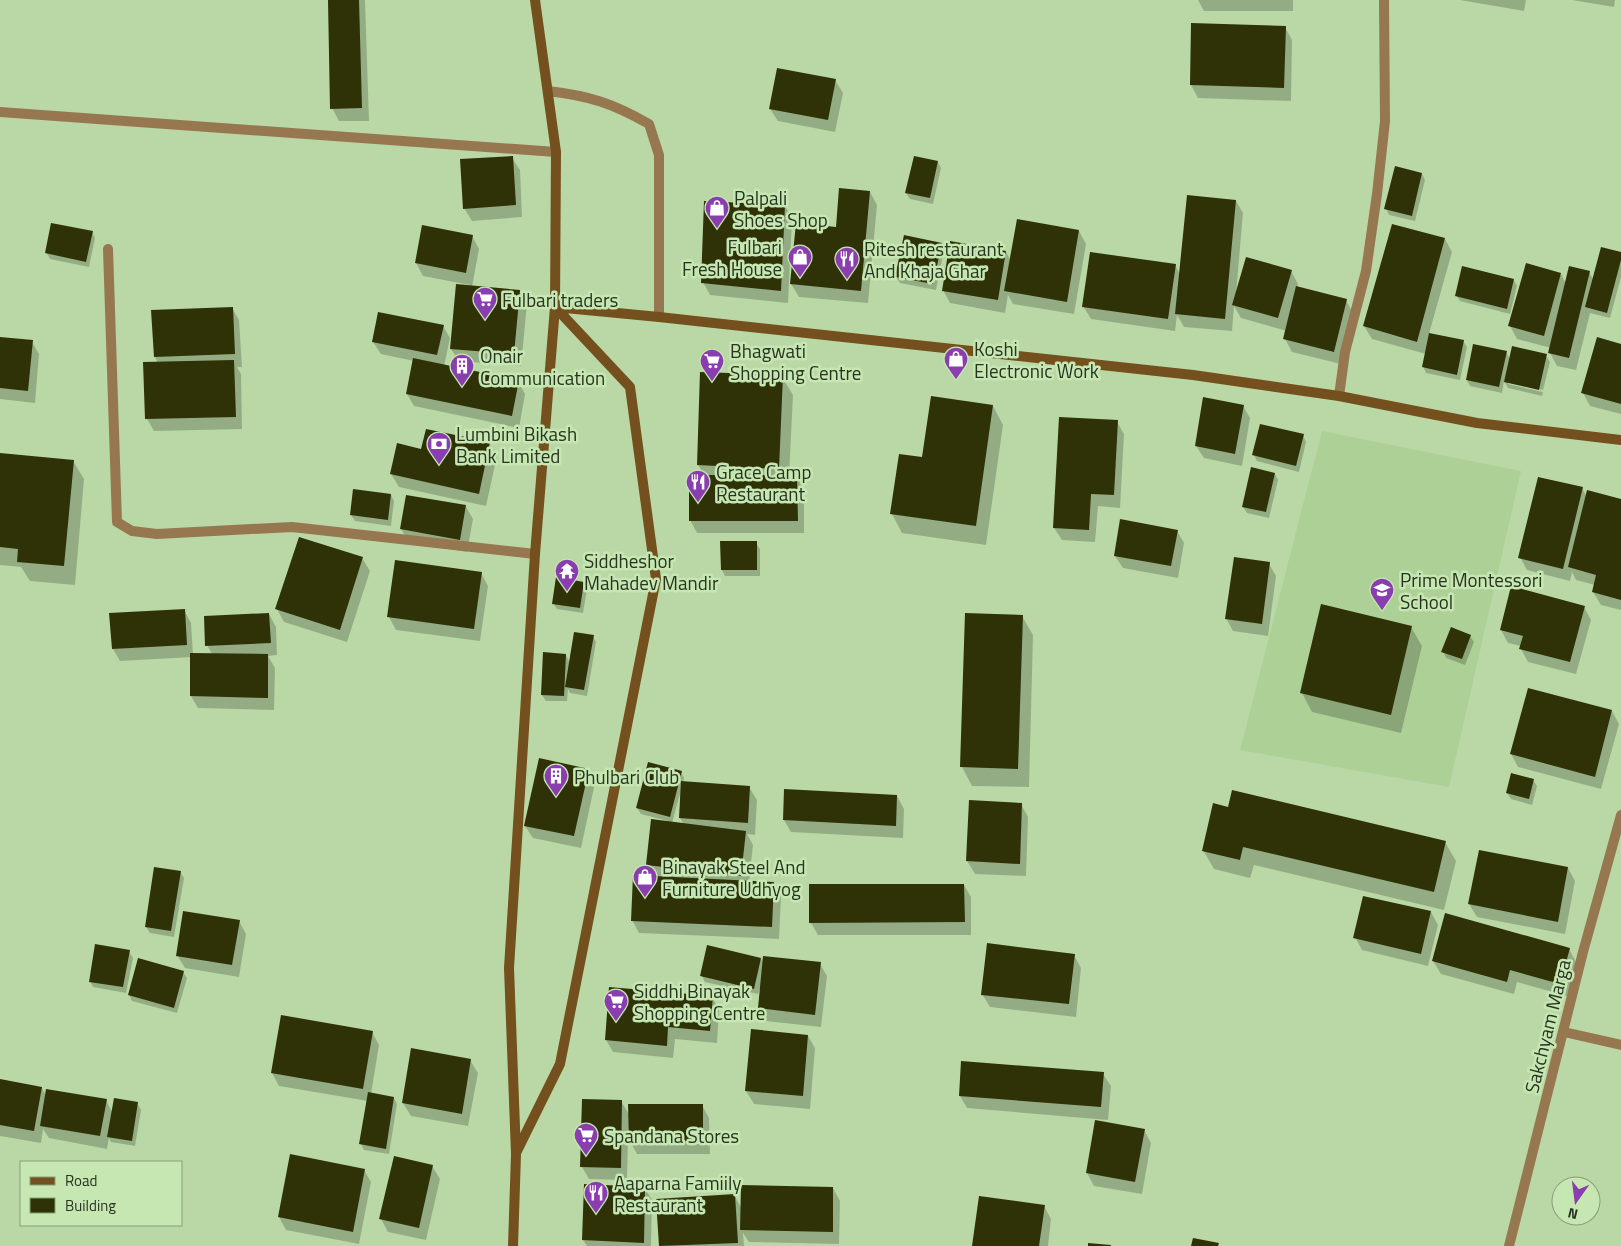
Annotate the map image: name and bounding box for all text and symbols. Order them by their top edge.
place label: Palpali Shoes Shop [734,183,828,234]
shop icon: Palpali Shoes Shop [704,195,730,229]
place label: Fulbari Fresh House [682,232,782,283]
place label: Ritesh restaurant And Khaja Ghar [864,234,1004,285]
shop icon: Fulbari Fresh House [787,244,813,278]
restaurant icon: Ritesh restaurant And Khaja Ghar [834,246,860,280]
place label: Fulbari traders [502,285,619,314]
supermarket icon: Fulbari traders [472,286,498,320]
place label: Koshi Electronic Work [974,334,1099,385]
place label: Bhagwati Shopping Centre [730,336,861,387]
place label: Onair Communication [480,341,605,392]
shop icon: Koshi Electronic Work [943,346,969,380]
supermarket icon: Bhagwati Shopping Centre [699,348,725,382]
building icon: Onair Communication [449,353,475,387]
place label: Lumbini Bikash Bank Limited [456,419,577,470]
bank icon: Lumbini Bikash Bank Limited [426,431,452,465]
place label: Grace Camp Restaurant [716,457,812,508]
restaurant icon: Grace Camp Restaurant [685,469,711,503]
place label: Siddheshor Mahadev Mandir [584,546,719,597]
temple icon: Siddheshor Mahadev Mandir [554,558,580,592]
place label: Prime Montessori School [1400,565,1542,616]
school or university icon: Prime Montessori School [1369,577,1395,611]
place label: Phulbari Club [574,762,679,791]
building icon: Phulbari Club [543,763,569,797]
place label: Binayak Steel And Furniture Udhyog [662,852,805,903]
shop icon: Binayak Steel And Furniture Udhyog [632,864,658,898]
street label: Sakchyam Marga [1516,956,1578,1096]
place label: Siddhi Binayak Shopping Centre [634,976,765,1027]
supermarket icon: Siddhi Binayak Shopping Centre [603,988,629,1022]
place label: Spandana Stores [604,1121,739,1150]
supermarket icon: Spandana Stores [573,1122,599,1156]
legend [20,1161,182,1226]
place label: Aaparna Famiily Restaurant [614,1168,742,1219]
text: Road [65,1169,97,1192]
north arrow [1551,1176,1601,1226]
restaurant icon: Aaparna Famiily Restaurant [583,1180,609,1214]
text: Building [65,1194,116,1217]
text: N [1565,1203,1580,1225]

